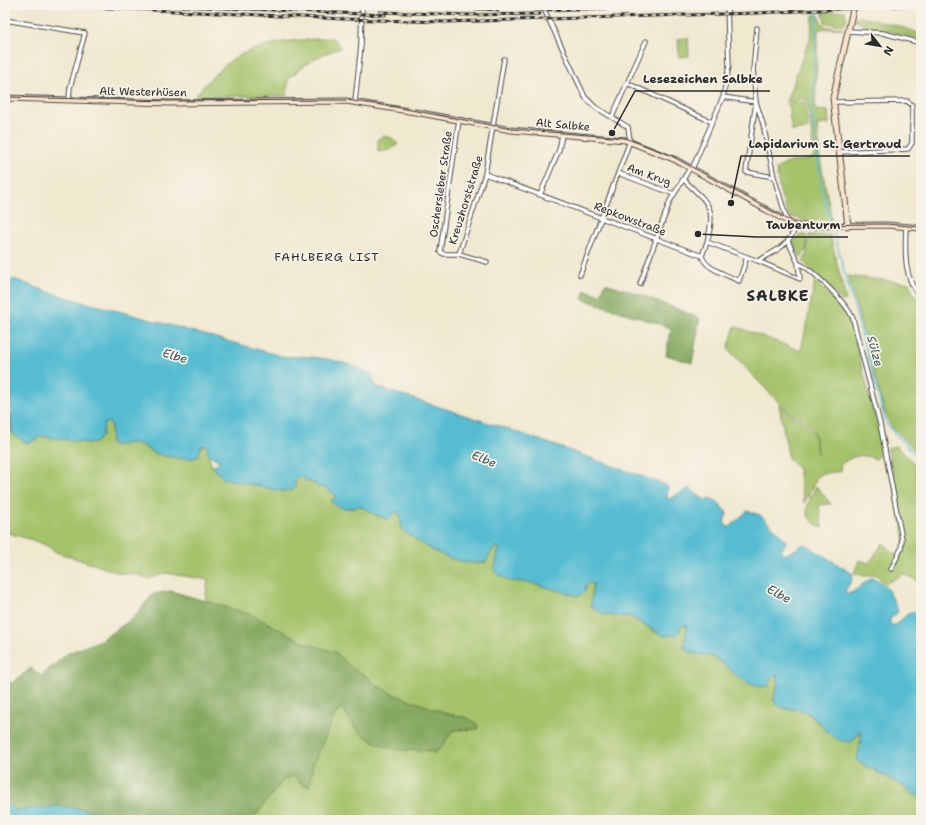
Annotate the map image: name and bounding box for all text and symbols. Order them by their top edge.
north arrow [860,26,900,66]
text: N [879,43,897,59]
callout: Lesezeichen Salbke [635,67,770,91]
text: Lesezeichen Salbke [643,71,763,87]
street label: Alt Westerhüsen [99,84,187,100]
street label: Alt Salbke [535,115,591,135]
street label: Oschersleber Straße [426,130,456,238]
callout: Lapidarium St. Gertraud [741,132,910,156]
text: Lapidarium St. Gertraud [748,136,902,152]
street label: Kreuzhorststraße [445,154,487,246]
street label: Am Krug [625,160,673,190]
street label: Repkowstraße [592,198,668,240]
callout: Taubenturm [757,213,848,237]
text: Taubenturm [766,217,840,233]
district label: FAHLBERG LIST [274,249,380,265]
district label: SALBKE [747,286,809,306]
water label: Sülze [863,334,887,368]
water label: Elbe [161,345,190,367]
water label: Elbe [469,447,499,471]
water label: Elbe [764,581,794,607]

